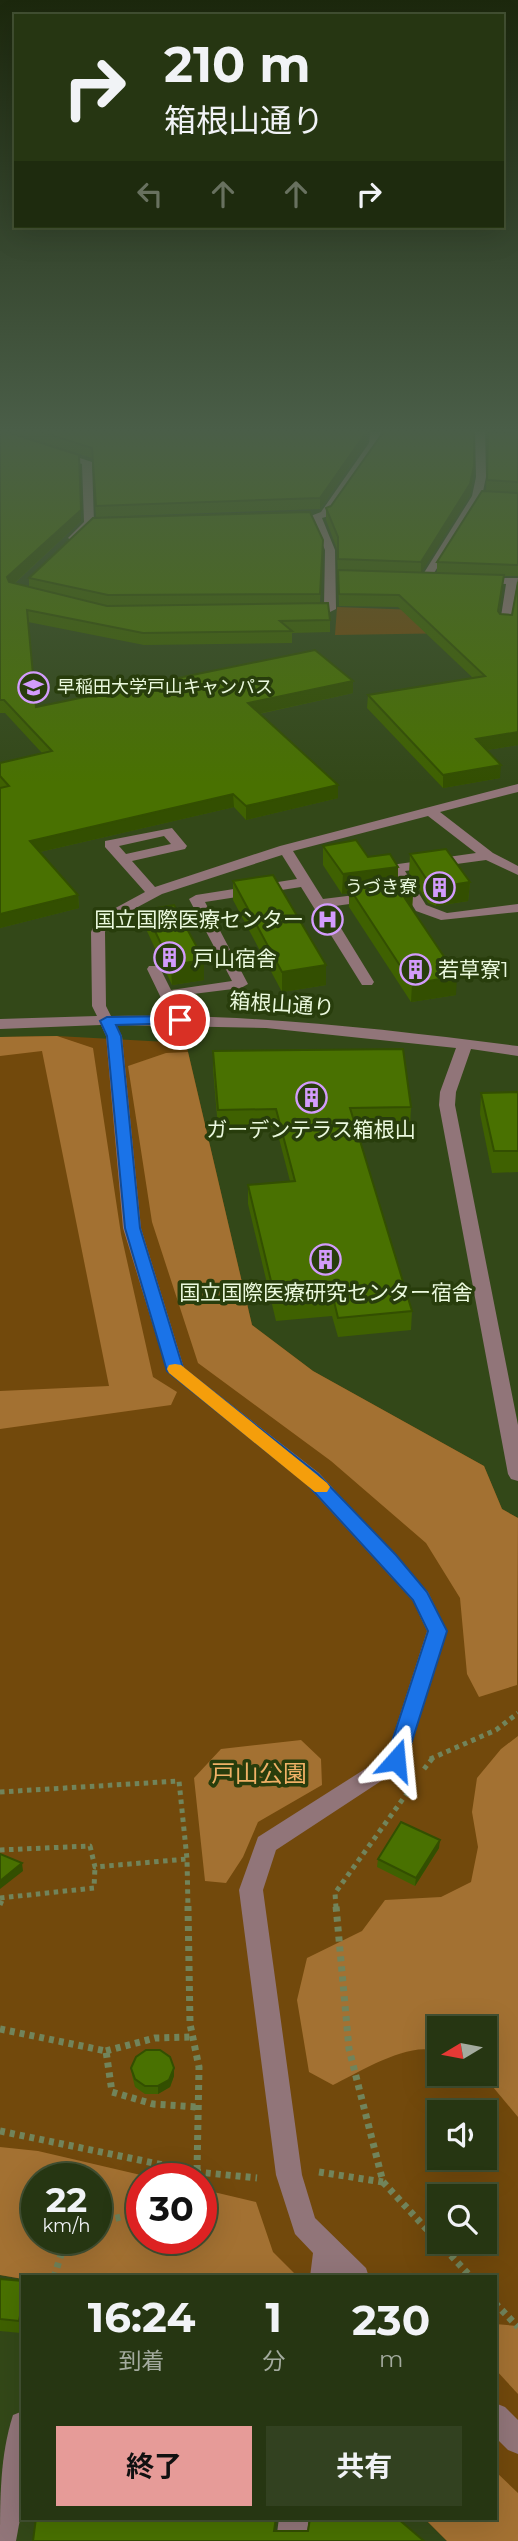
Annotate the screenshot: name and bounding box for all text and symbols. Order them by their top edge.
text: 210 m [164,35,311,94]
icon: right [49,42,140,133]
text: 箱根山通り [164,101,324,140]
icon: left [131,175,169,213]
icon: ahead [204,175,242,213]
icon: ahead [277,175,315,213]
icon: right [350,175,388,213]
school or university icon: 早稲田大学戸山キャンパス [17,670,51,704]
place label: 早稲田大学戸山キャンパス [57,676,273,698]
building icon: うづき寮 [423,870,457,904]
place label: うづき寮 [345,876,417,898]
hospital icon: 国立国際医療センター [310,902,344,936]
place label: 国立国際医療センター [94,907,304,932]
building icon: 戸山宿舎 [153,941,187,975]
place label: 戸山宿舎 [193,946,277,971]
building icon: 若草寮1 [398,952,432,986]
place label: 若草寮1 [438,957,509,982]
street label: 箱根山通り [229,988,335,1020]
pin [150,990,210,1050]
icon: arrive [161,1001,199,1039]
building icon: ガーデンテラス箱根山 [294,1080,328,1114]
place label: ガーデンテラス箱根山 [206,1117,416,1142]
building icon: 国立国際医療研究センター宿舎 [309,1243,343,1277]
place label: 国立国際医療研究センター宿舎 [179,1280,473,1305]
position arrow [359,1723,433,1797]
park label: 戸山公園 [211,1759,307,1788]
north arrow [427,2016,497,2086]
map controls [427,2016,497,2254]
button: sound [427,2100,497,2170]
speed limit sign: 30 [126,2163,217,2254]
text: 22 [46,2178,87,2221]
button: search [427,2184,497,2254]
text: km/h [42,2215,91,2237]
text: 16:24 [88,2291,195,2343]
text: 1 [265,2291,282,2343]
text: 230 [352,2294,430,2346]
text: m [379,2345,403,2373]
text: 到着 [119,2347,165,2375]
text: 分 [262,2347,285,2375]
button: 終了 [56,2426,252,2506]
button: 共有 [266,2426,462,2506]

